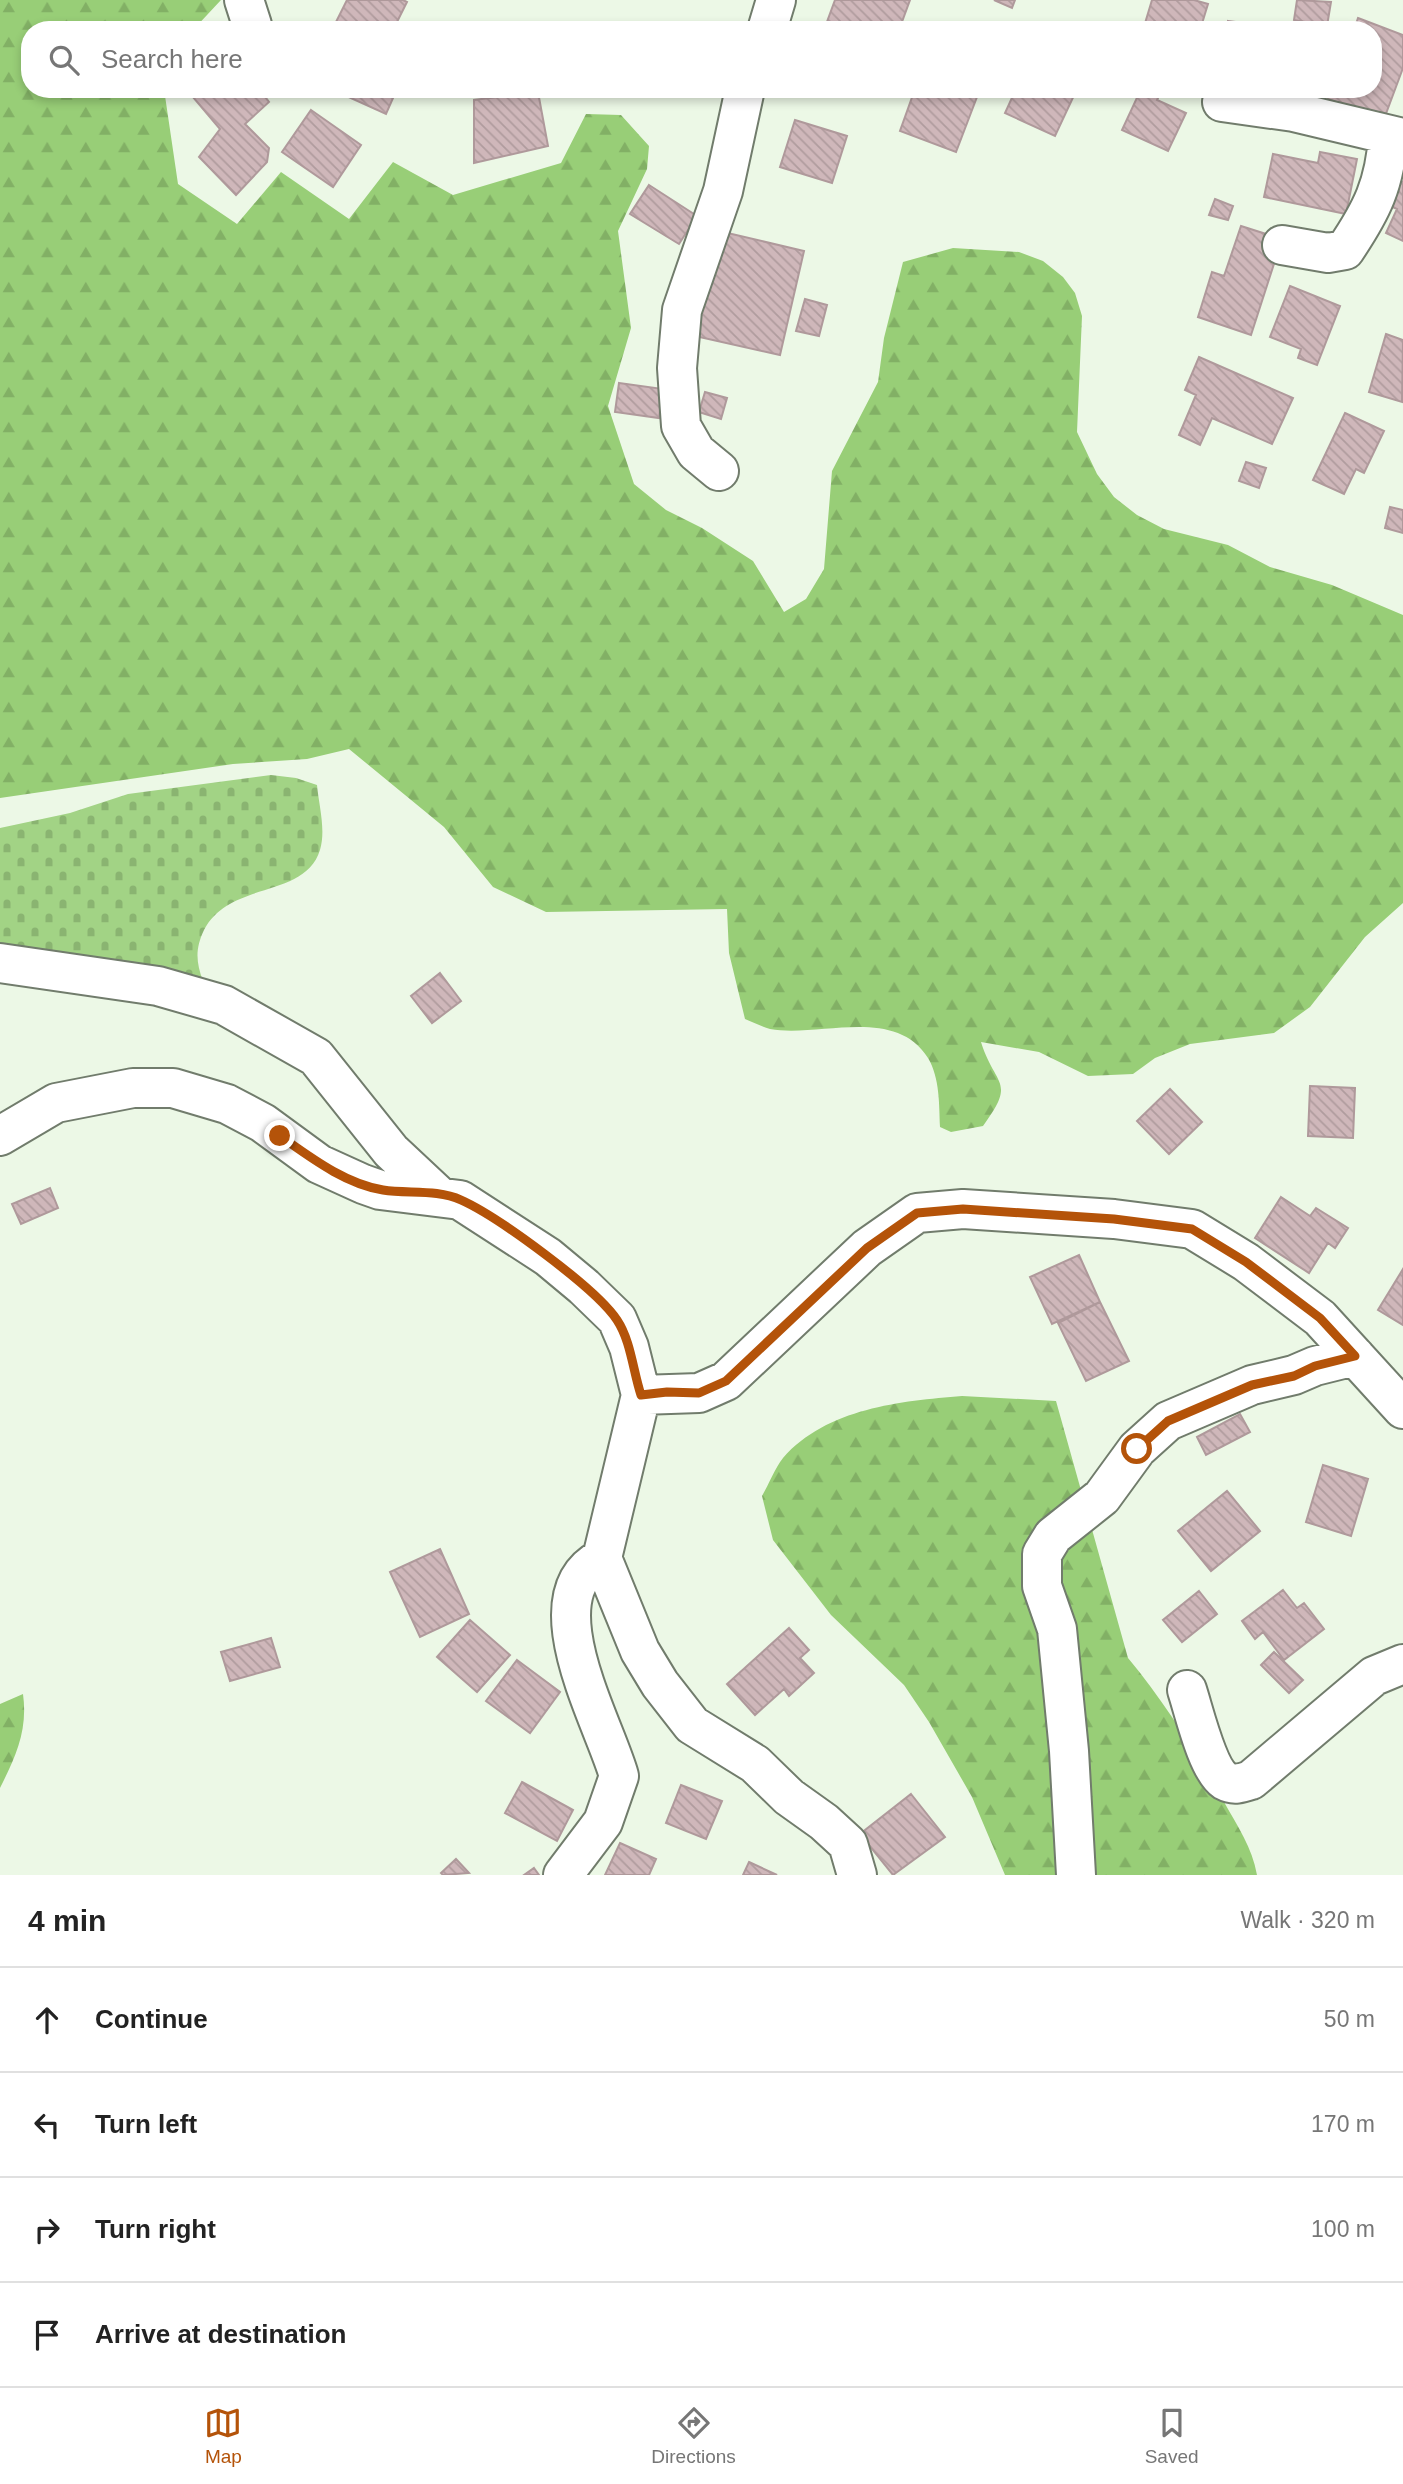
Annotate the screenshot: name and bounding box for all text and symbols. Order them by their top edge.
search box [21,21,1382,98]
icon: search [45,41,83,79]
text: Search here [101,44,243,74]
route end [264,1120,295,1151]
route start [1121,1433,1152,1464]
text: 4 min [28,1904,106,1937]
text: Walk · 320 m [1240,1907,1375,1933]
icon: ahead [28,2001,66,2039]
text: Continue [95,2004,208,2034]
text: 50 m [1324,2006,1375,2032]
icon: left [28,2106,66,2144]
text: Turn left [95,2109,197,2139]
text: 170 m [1311,2111,1375,2137]
icon: right [28,2211,66,2249]
text: Turn right [95,2214,216,2244]
text: 100 m [1311,2216,1375,2242]
icon: arrive [28,2316,66,2354]
text: Arrive at destination [95,2319,346,2349]
tab: Map [204,2404,242,2468]
tab: Directions [651,2404,736,2468]
tab: Saved [1145,2404,1199,2468]

